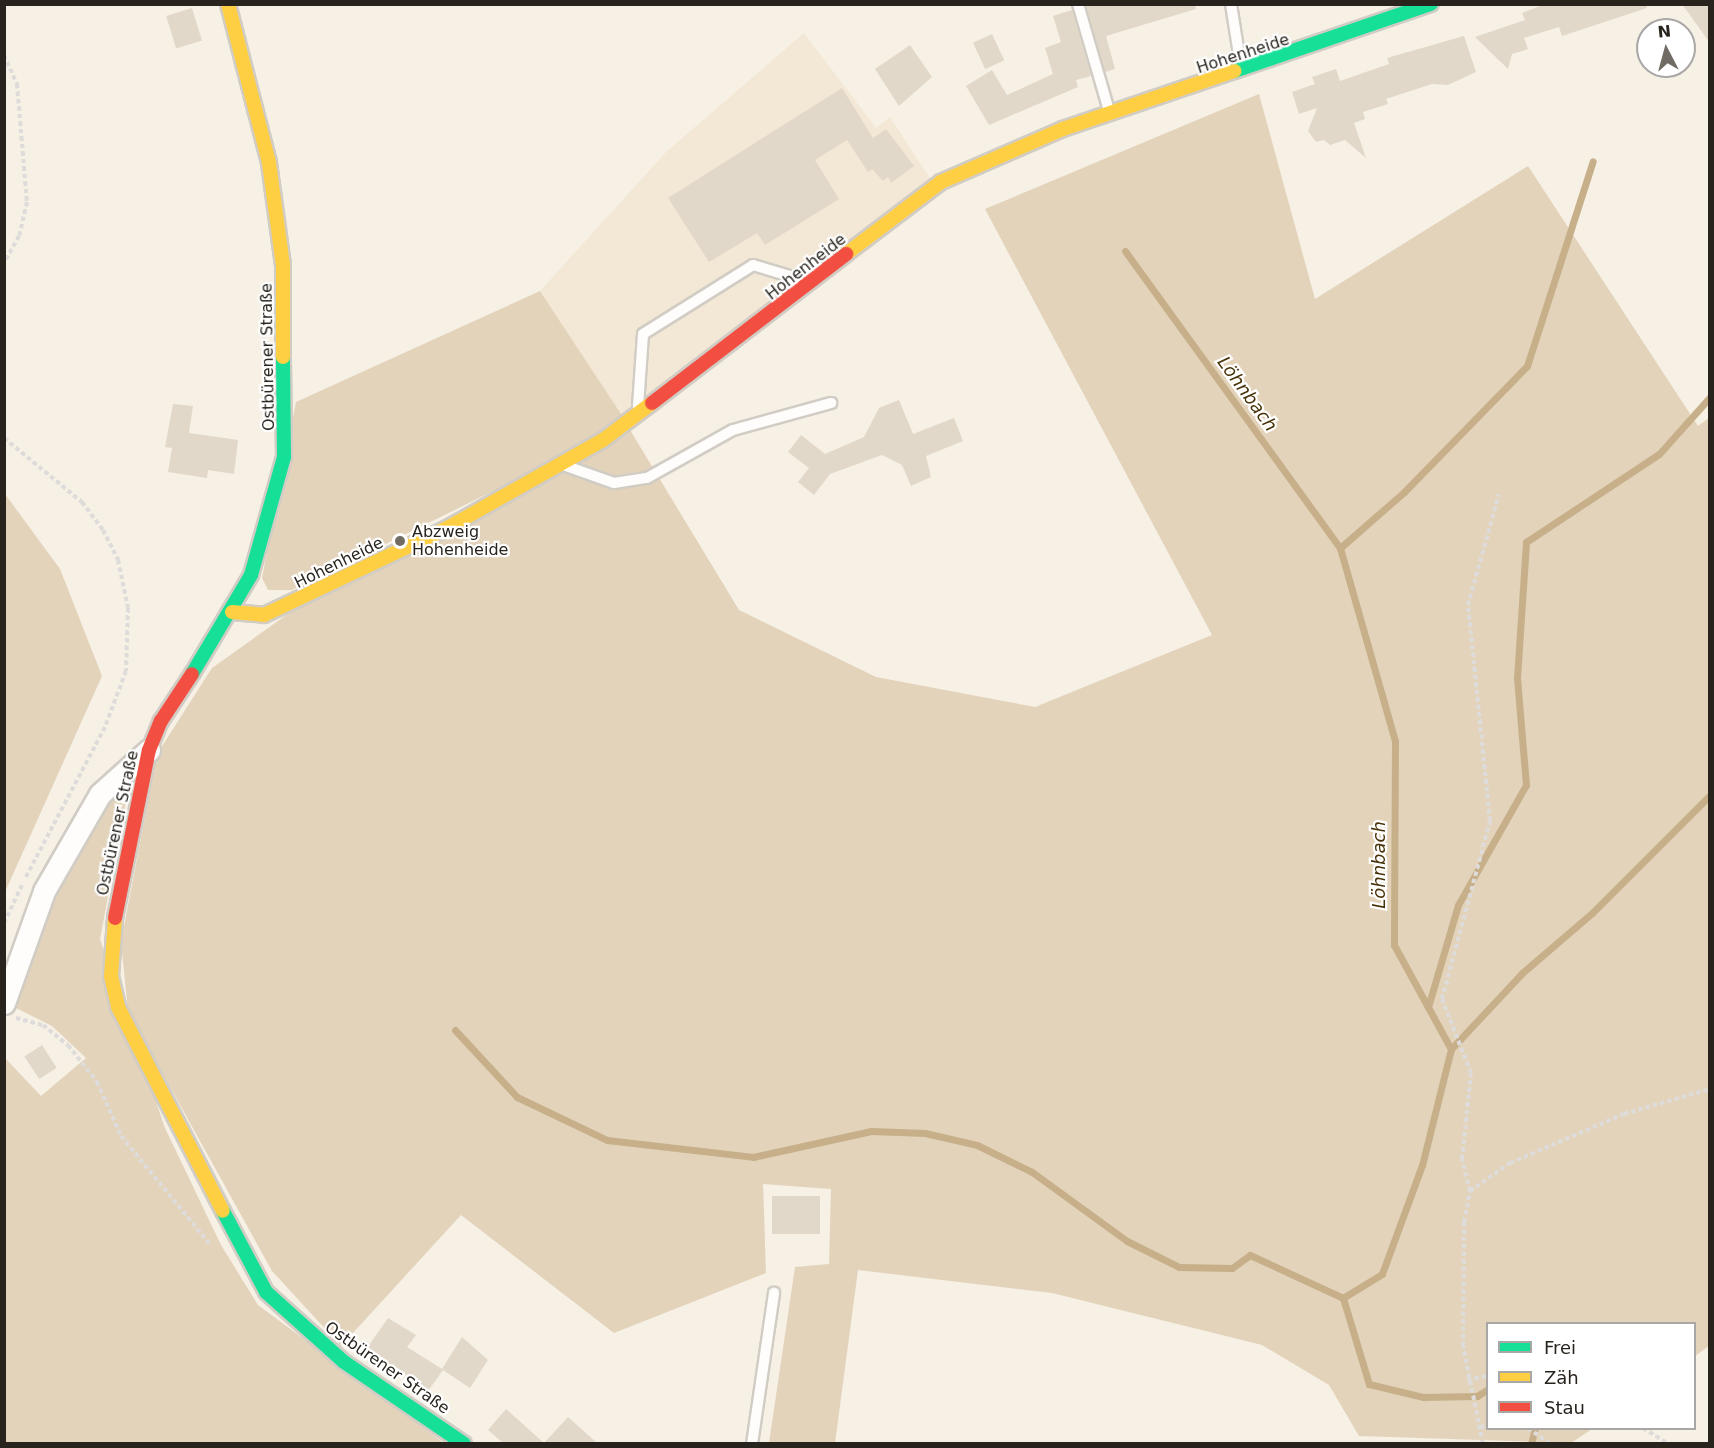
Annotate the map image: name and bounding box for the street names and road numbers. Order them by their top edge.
street label: Hohenheide [1194,30,1292,78]
street label: Hohenheide [762,230,850,304]
street label: Ostbürener Straße [257,283,279,431]
street label: Hohenheide [291,533,387,593]
street label: Ostbürener Straße [93,749,143,897]
street label: Ostbürener Straße [321,1318,453,1418]

